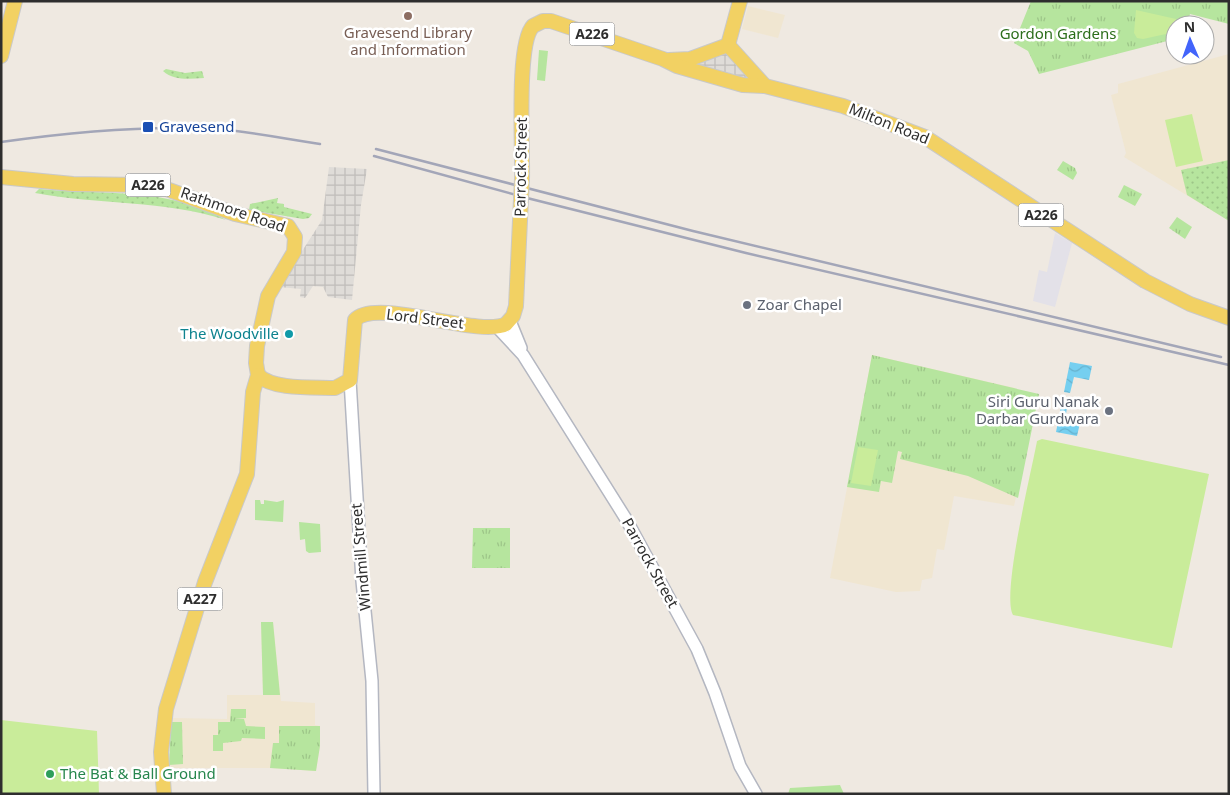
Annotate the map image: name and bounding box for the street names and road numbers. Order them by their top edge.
road number: A226 [570,22,614,46]
street label: Milton Road [846,98,933,148]
street label: Parrock Street [509,116,531,217]
road number: A226 [126,174,170,196]
street label: Rathmore Road [178,182,289,236]
road number: A226 [1018,204,1064,226]
street label: Lord Street [385,303,466,333]
street label: Windmill Street [345,502,375,612]
street label: Parrock Street [618,514,684,611]
road number: A227 [178,588,222,610]

